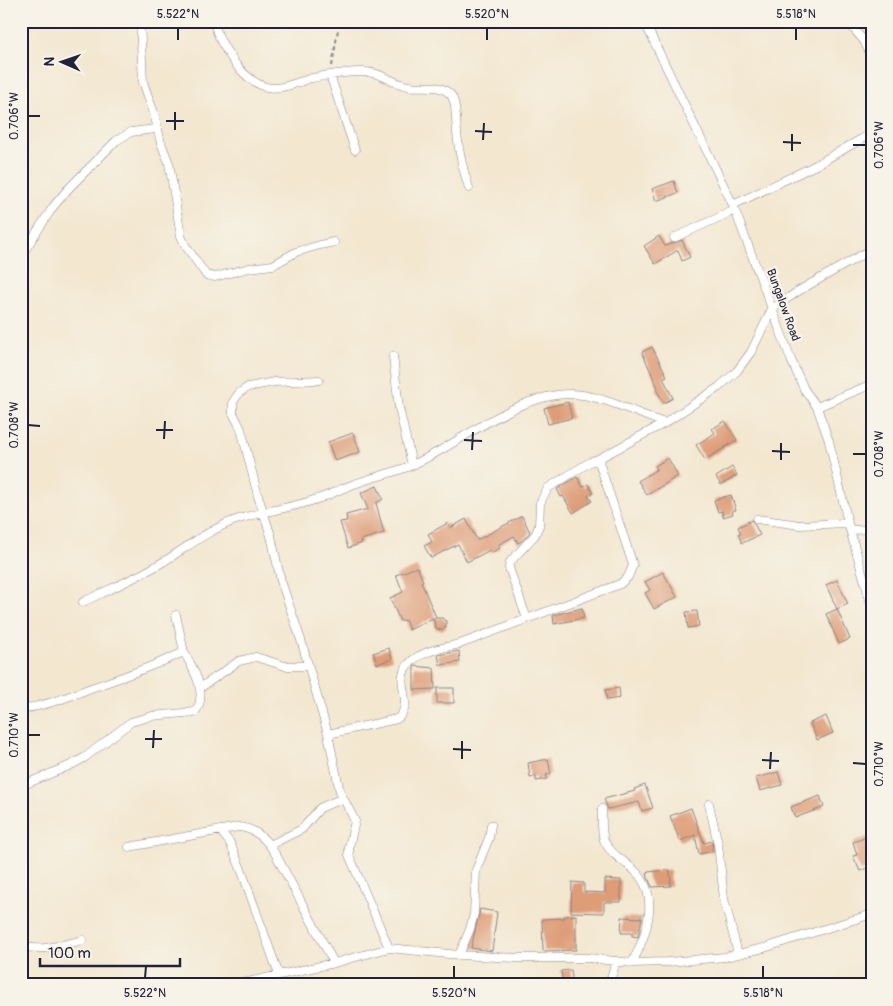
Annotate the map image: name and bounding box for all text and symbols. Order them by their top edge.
text: 5.522°N [157,7,199,22]
text: 5.520°N [465,7,509,22]
text: 5.518°N [776,7,816,22]
north arrow [38,38,88,88]
text: N [41,57,58,67]
text: 0.706°W [7,92,22,140]
text: 0.706°W [872,121,887,169]
street label: Bungalow Road [763,267,803,343]
text: 0.708°W [7,402,22,448]
text: 0.708°W [872,431,887,477]
text: 0.710°W [7,712,22,758]
text: 0.710°W [872,741,887,787]
scale bar [40,936,180,968]
text: 100 m [48,944,91,963]
text: 5.522°N [124,986,166,1001]
text: 5.520°N [432,986,476,1001]
text: 5.518°N [743,986,783,1001]

